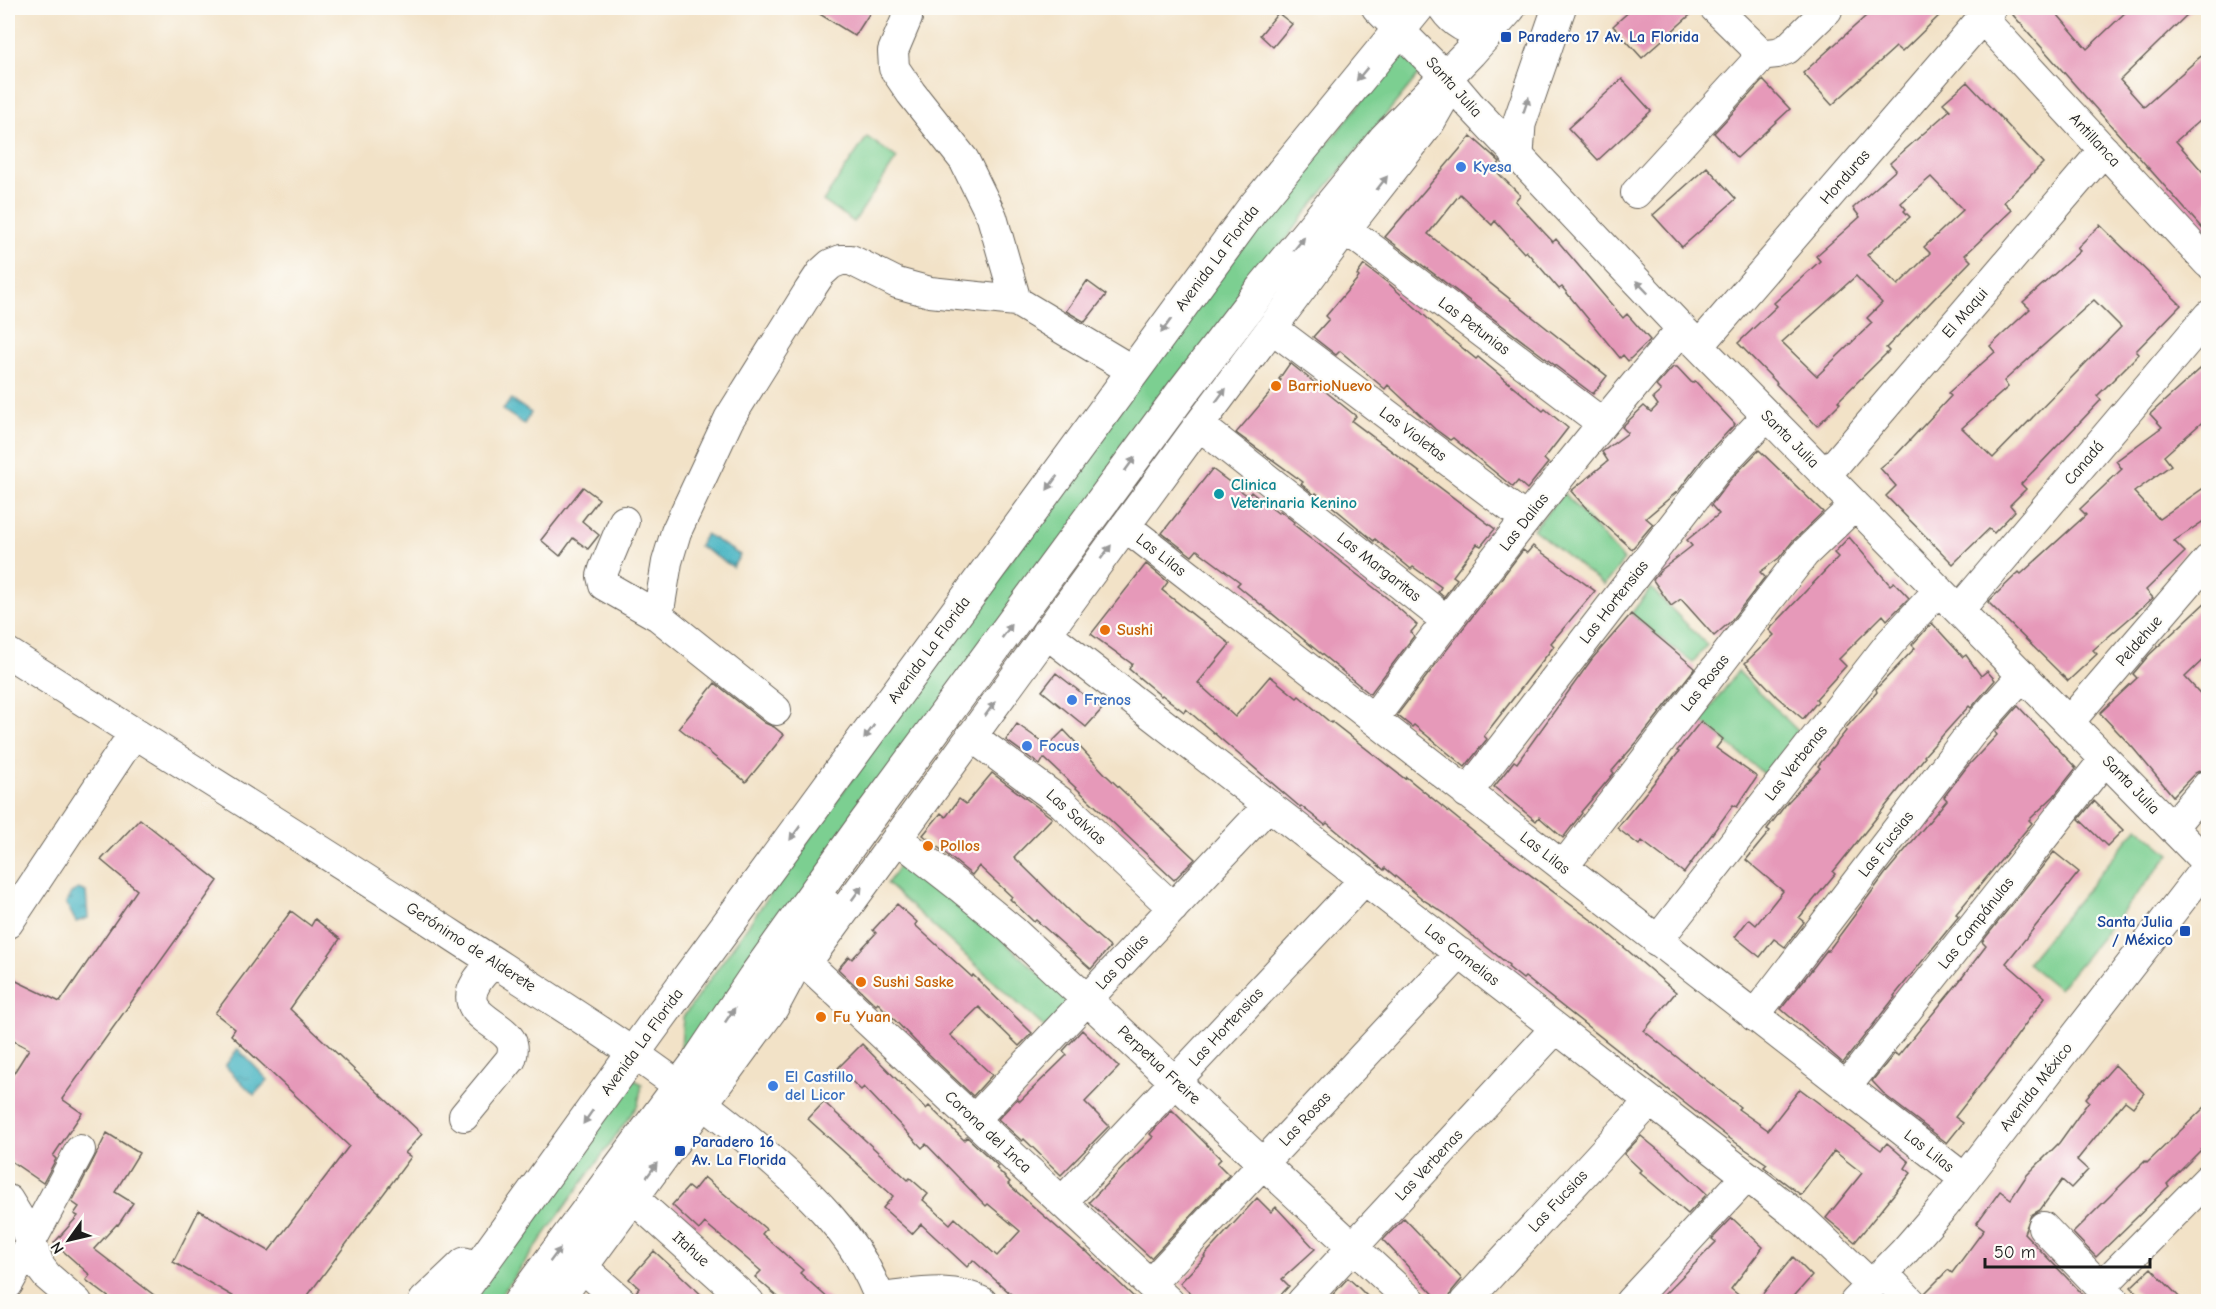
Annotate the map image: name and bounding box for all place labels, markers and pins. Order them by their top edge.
place label: Paradero 17 Av. La Florida [1518,28,1699,46]
marker: Paradero 17 Av. La Florida [1499,30,1513,44]
place label: Kyesa [1473,158,1512,176]
marker: Kyesa [1454,160,1468,174]
place label: BarrioNuevo [1288,377,1372,395]
marker: BarrioNuevo [1269,379,1283,393]
place label: Clinica Veterinaria Kenino [1231,476,1357,512]
marker: Clinica Veterinaria Kenino [1212,487,1226,501]
place label: Sushi [1117,621,1153,639]
marker: Sushi [1098,623,1112,637]
place label: Frenos [1084,691,1131,709]
marker: Frenos [1065,693,1079,707]
place label: Focus [1039,737,1079,755]
marker: Focus [1020,739,1034,753]
place label: Pollos [940,837,980,855]
marker: Pollos [921,839,935,853]
place label: Santa Julia / México [2097,913,2173,949]
marker: Santa Julia / México [2178,924,2192,938]
place label: Sushi Saske [873,973,954,991]
marker: Sushi Saske [854,975,868,989]
place label: Fu Yuan [833,1008,891,1026]
marker: Fu Yuan [814,1010,828,1024]
place label: El Castillo del Licor [785,1068,853,1104]
marker: El Castillo del Licor [766,1079,780,1093]
place label: Paradero 16 Av. La Florida [692,1133,786,1169]
marker: Paradero 16 Av. La Florida [673,1144,687,1158]

